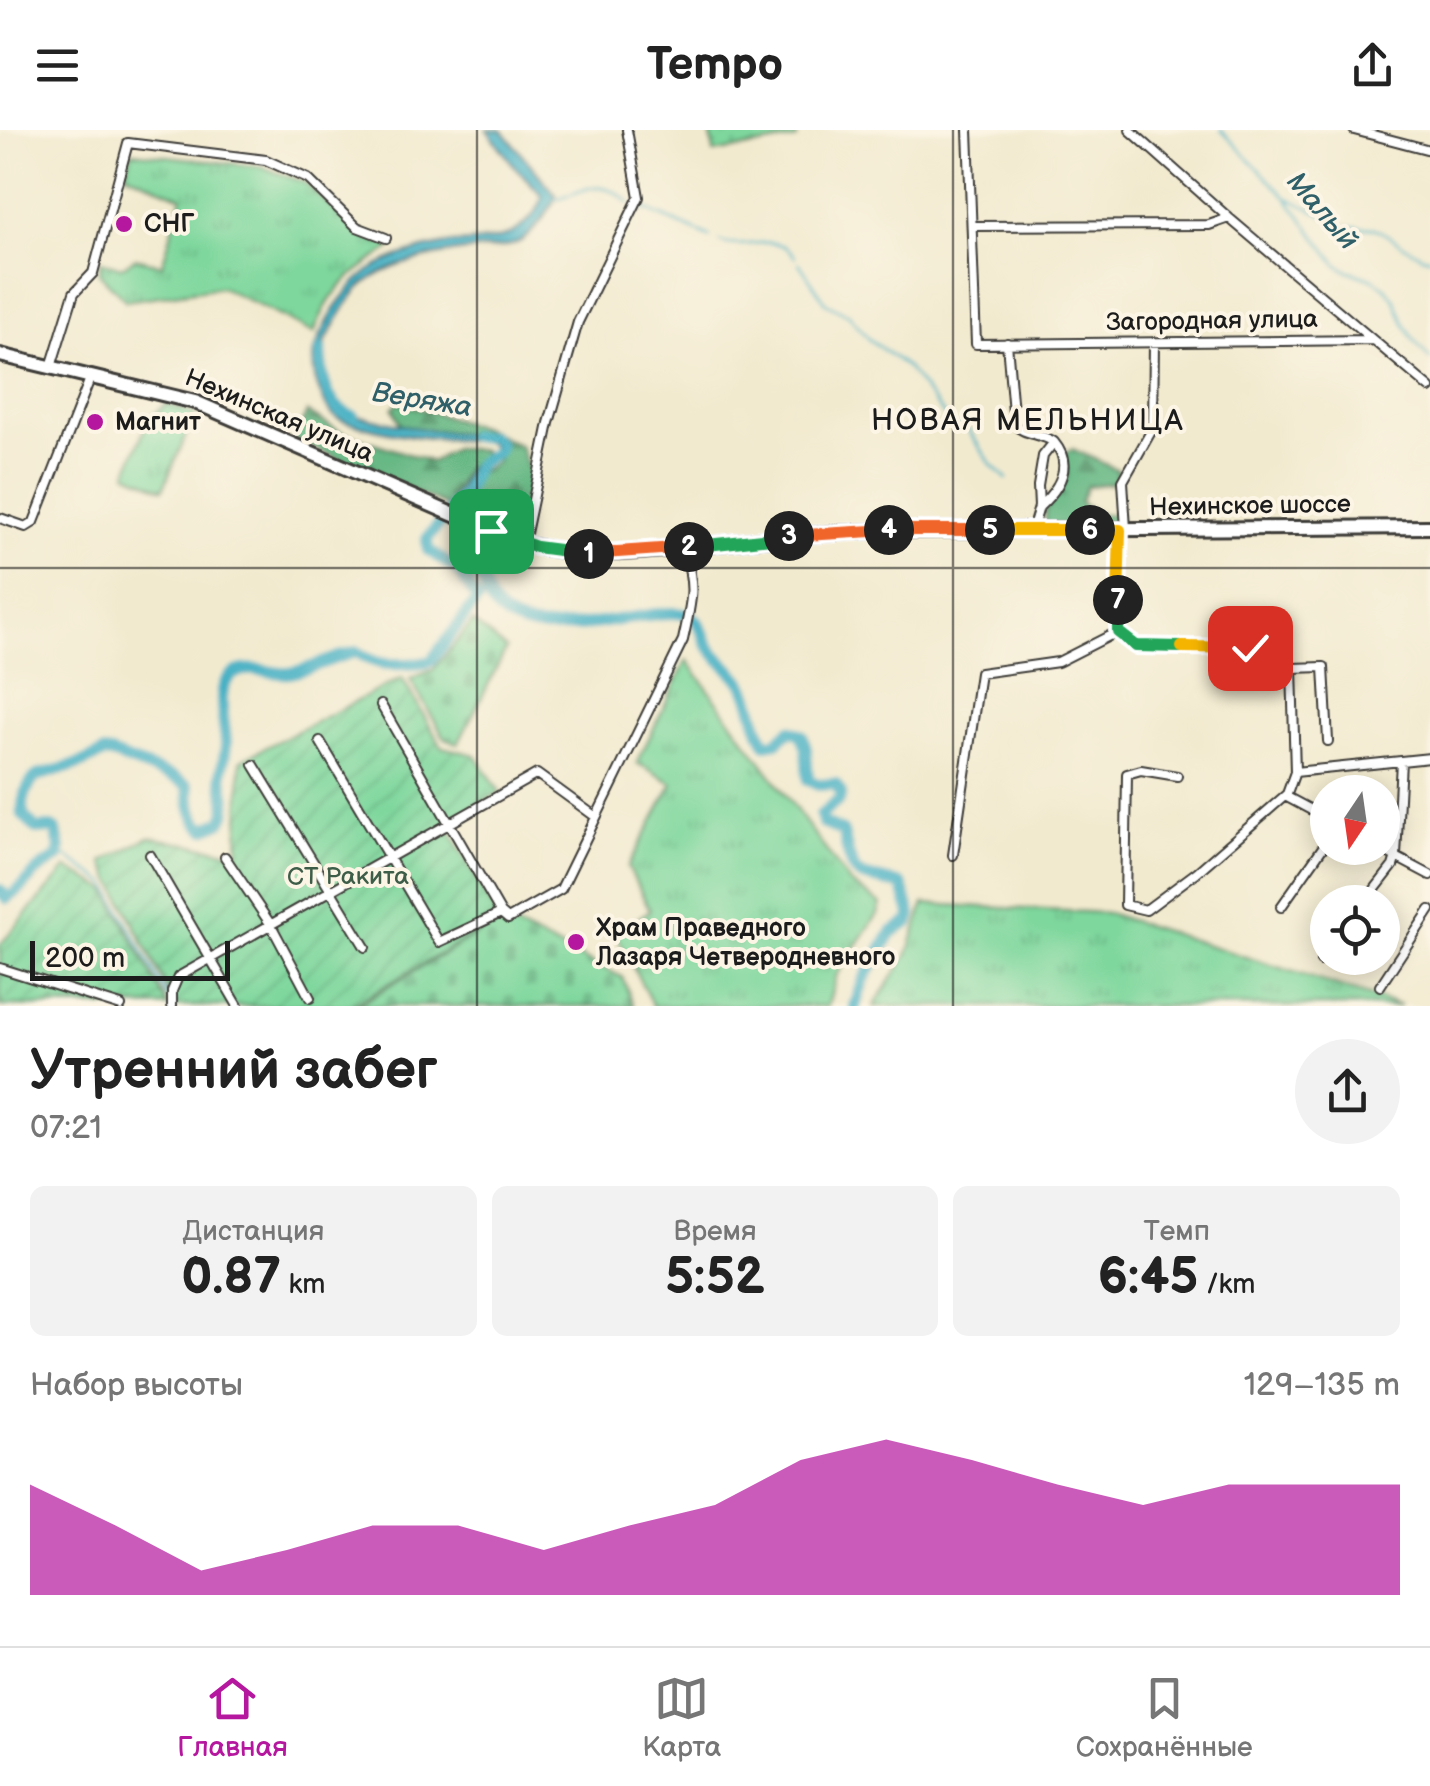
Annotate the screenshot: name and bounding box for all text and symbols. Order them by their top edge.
icon: menu [30,38,85,93]
text: Tempo [647,38,783,93]
icon: share [1345,38,1400,93]
water label: Малый [1279,165,1365,257]
place label: СНГ [144,209,194,240]
marker: СНГ [113,213,135,235]
street label: Загородная улица [1106,304,1318,338]
street label: Нехинская улица [180,362,378,470]
water label: Веряжа [370,376,474,424]
district label: НОВАЯ МЕЛЬНИЦА [871,403,1185,439]
place label: Магнит [115,407,201,438]
marker: Магнит [84,411,106,433]
pin [449,489,534,574]
street label: Нехинское шоссе [1149,489,1351,523]
icon: arrive [464,504,519,559]
pin: 4 [864,505,914,555]
pin: 5 [965,505,1015,555]
pin: 6 [1065,505,1115,555]
pin: 3 [764,511,814,561]
text: 4 [881,513,897,546]
text: 5 [982,513,998,546]
text: 6 [1082,513,1098,546]
text: 3 [781,519,797,552]
pin: 2 [664,522,714,572]
pin: 1 [564,529,614,579]
text: 2 [681,530,697,563]
text: 1 [583,537,595,570]
pin: 7 [1093,575,1143,625]
text: 7 [1110,583,1126,616]
pin [1208,606,1293,691]
icon: check [1223,621,1278,676]
north arrow [1310,775,1400,865]
map controls [1310,775,1400,975]
park label: СТ Ракита [287,861,409,892]
button: locate [1310,885,1400,975]
place label: Храм Праведного Лазаря Четверодневного [595,913,896,973]
marker: Храм Праведного Лазаря Четверодневного [565,931,587,953]
scale bar [30,936,230,980]
text: 200 m [45,942,125,975]
text: Утренний забег [30,1038,438,1105]
button: share [1295,1039,1400,1144]
text: 07:21 [30,1109,102,1148]
text: Дистанция [182,1215,324,1248]
text: Время [673,1215,757,1248]
text: Темп [1143,1215,1210,1248]
text: 0.87 [181,1248,281,1308]
text: 5:52 [665,1248,765,1308]
text: 6:45 [1098,1248,1198,1308]
text: km [281,1268,325,1301]
text: /km [1198,1268,1256,1301]
text: Набор высоты [30,1366,243,1405]
text: 129–135 m [1244,1366,1400,1405]
tab: Главная [177,1671,288,1764]
tab: Карта [642,1671,721,1764]
tab: Сохранённые [1076,1671,1253,1764]

